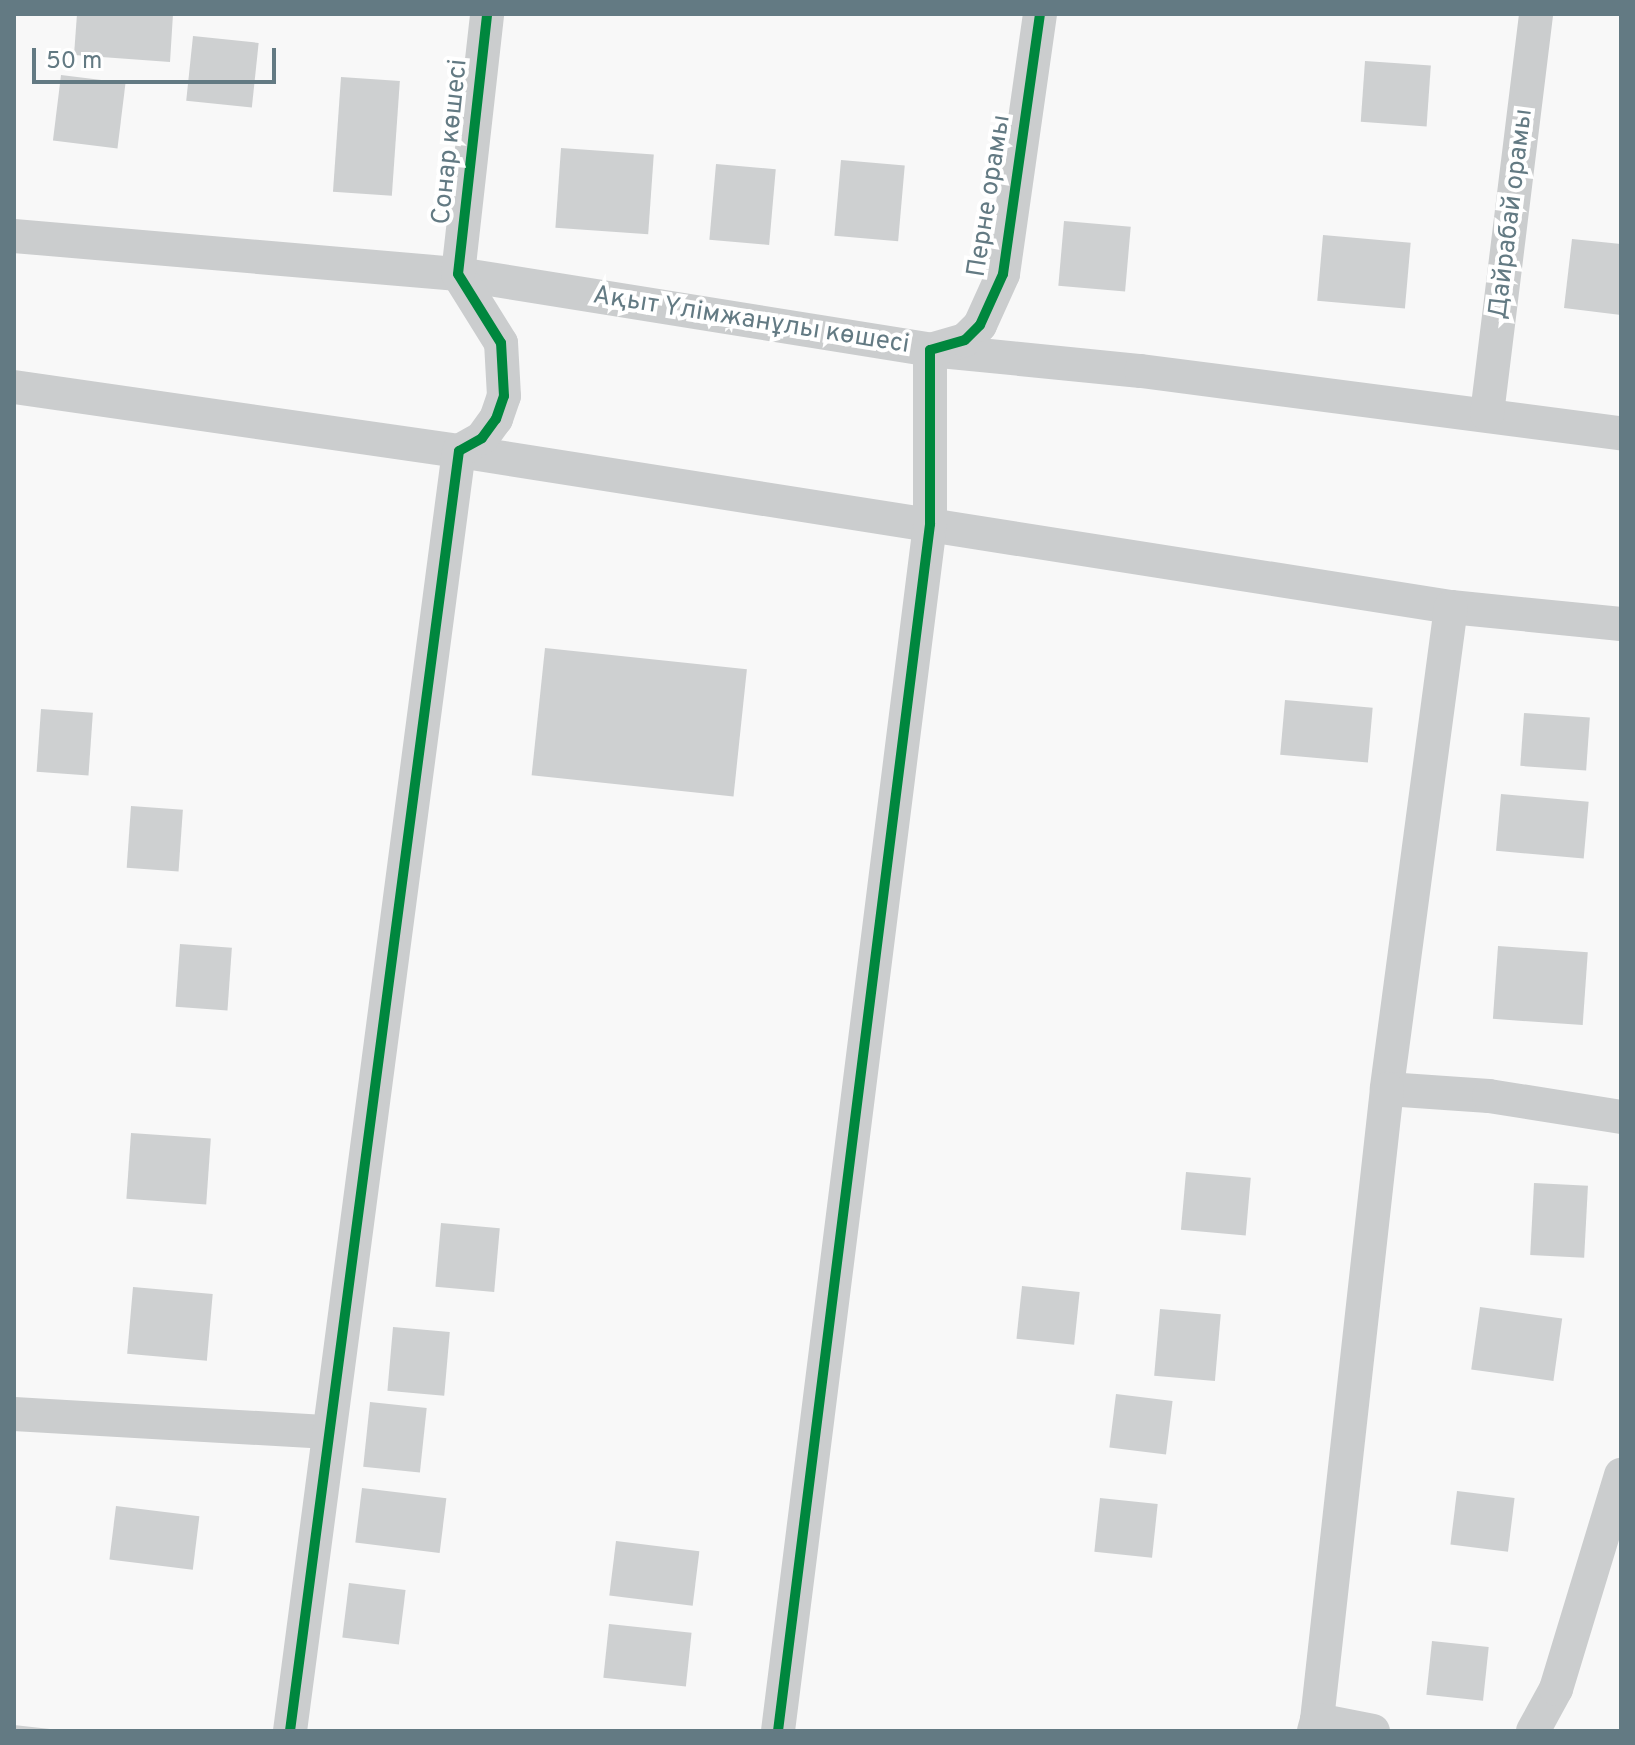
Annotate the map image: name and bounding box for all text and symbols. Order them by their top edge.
scale bar [36,32,280,82]
text: 50 m [46,47,102,77]
street label: Сонар көшесі [427,58,475,226]
street label: Дайрабай орамы [1484,107,1540,321]
street label: Перне орамы [962,113,1018,279]
street label: Ақыт Үлімжанұлы көшесі [590,280,912,362]

